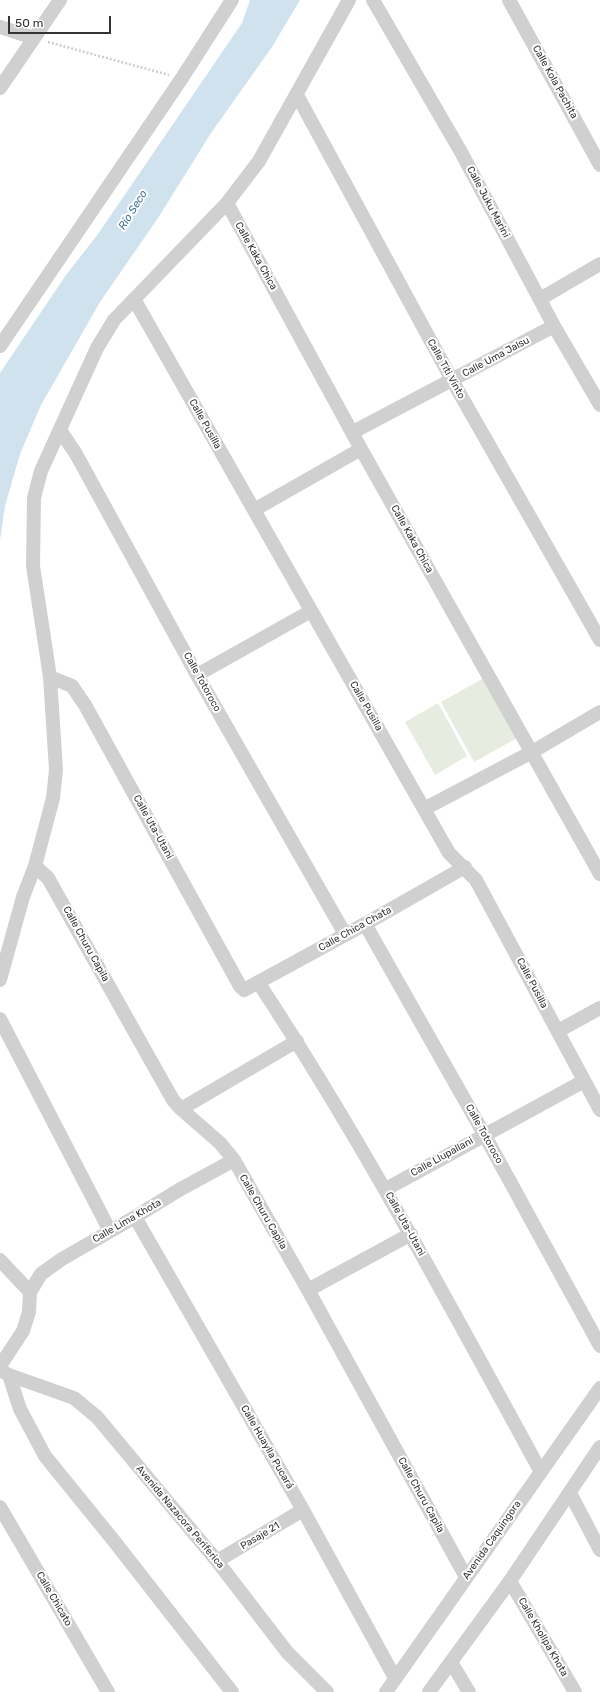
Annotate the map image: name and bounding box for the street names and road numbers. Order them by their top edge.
street label: Calle Kola Pachita [530,43,580,121]
street label: Calle Juku Marini [464,164,512,240]
street label: Calle Kaka Chica [232,220,280,292]
street label: Calle Uma Jalsu [460,334,532,380]
street label: Calle Titi Vinto [425,337,467,401]
street label: Calle Pusilla [186,397,224,451]
street label: Calle Kaka Chica [388,503,436,575]
street label: Calle Totoroco [181,650,223,714]
street label: Calle Pusilla [347,679,385,733]
street label: Calle Uta-Utani [130,793,176,861]
street label: Calle Churu Capila [60,904,112,984]
street label: Calle Chica Chata [316,904,394,954]
street label: Calle Pusilla [514,956,550,1010]
street label: Calle Totoroco [463,1102,505,1166]
street label: Calle Llupallani [409,1135,475,1179]
street label: Calle Churu Capila [237,1172,289,1252]
street label: Calle Uta-Utani [382,1190,428,1258]
street label: Calle Lima Khota [91,1196,163,1246]
street label: Calle Huaylla Pucará [238,1403,296,1491]
street label: Calle Churu Capila [395,1455,447,1535]
street label: Avenida Nazacora Periferica [133,1463,227,1571]
street label: Avenida Caquingora [460,1498,524,1582]
street label: Pasaje 21 [238,1520,282,1552]
street label: Calle Chicato [34,1570,74,1628]
street label: Calle Khollpa Khota [516,1595,570,1679]

